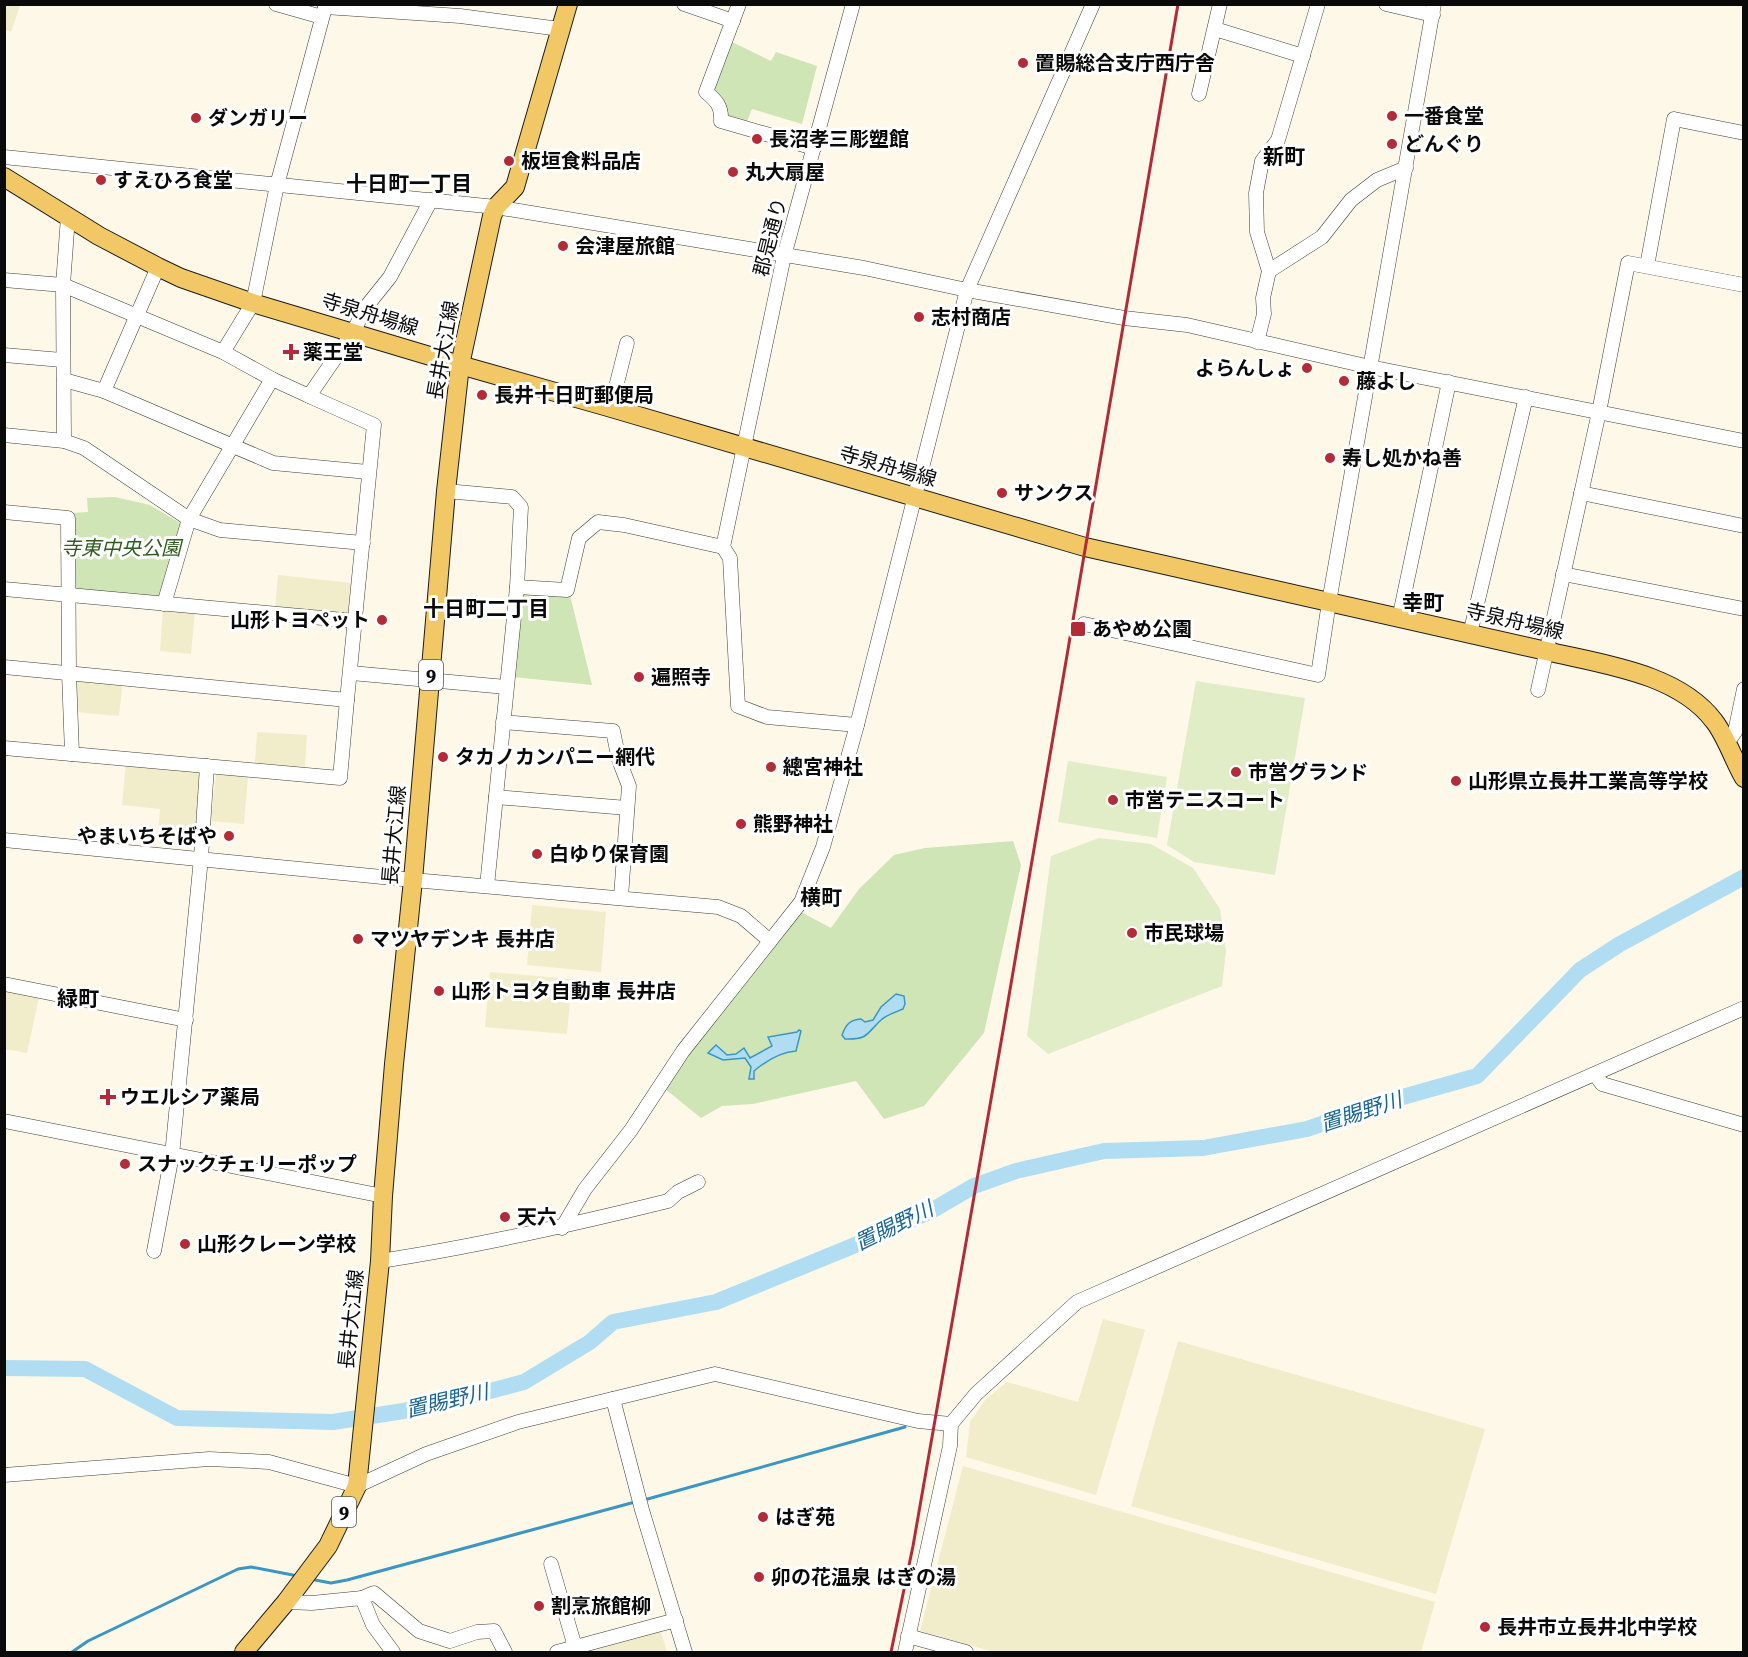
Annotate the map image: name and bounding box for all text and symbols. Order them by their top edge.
place label: 置賜総合支庁西庁舎 [1035,51,1215,75]
marker: 置賜総合支庁西庁舎 [1016,56,1030,70]
place label: 一番食堂 [1404,104,1484,128]
place label: ダンガリー [208,106,308,130]
marker: 一番食堂 [1385,109,1399,123]
marker: ダンガリー [189,111,203,125]
place label: 長沼孝三彫塑館 [769,127,909,151]
marker: 長沼孝三彫塑館 [750,132,764,146]
place label: どんぐり [1404,132,1484,156]
marker: どんぐり [1385,137,1399,151]
district label: 新町 [1263,145,1305,169]
place label: 板垣食料品店 [521,149,641,173]
marker: 板垣食料品店 [502,154,516,168]
place label: 丸大扇屋 [745,160,825,184]
marker: 丸大扇屋 [726,165,740,179]
place label: すえひろ食堂 [113,168,233,192]
district label: 十日町一丁目 [346,172,472,196]
marker: すえひろ食堂 [94,173,108,187]
street label: 郡是通り [749,195,791,279]
place label: 会津屋旅館 [575,234,675,258]
marker: 会津屋旅館 [556,239,570,253]
street label: 寺泉舟場線 [319,288,421,340]
street label: 長井大江線 [422,299,464,401]
place label: 志村商店 [931,305,1011,329]
marker: 志村商店 [912,310,926,324]
place label: 薬王堂 [303,340,363,364]
marker: 薬王堂 [284,345,298,359]
place label: よらんしょ [1195,356,1295,380]
marker: よらんしょ [1300,361,1314,375]
place label: 藤よし [1356,369,1416,393]
marker: 藤よし [1337,374,1351,388]
place label: 長井十日町郵便局 [494,383,654,407]
marker: 長井十日町郵便局 [475,388,489,402]
street label: 寺泉舟場線 [837,441,939,491]
place label: 寿し処かね善 [1342,446,1462,470]
marker: 寿し処かね善 [1323,451,1337,465]
place label: サンクス [1014,481,1093,505]
marker: サンクス [995,486,1009,500]
park label: 寺東中央公園 [61,536,184,560]
district label: 幸町 [1402,591,1444,615]
district label: 十日町二丁目 [423,597,549,621]
street label: 寺泉舟場線 [1464,598,1566,644]
place label: 山形トヨペット [230,608,370,632]
marker: 山形トヨペット [375,613,389,627]
place label: あやめ公園 [1092,617,1192,641]
marker: あやめ公園 [1069,620,1087,638]
road number: 9 [419,660,443,690]
place label: 遍照寺 [651,665,711,689]
marker: 遍照寺 [632,670,646,684]
place label: タカノカンパニー網代 [455,745,655,769]
marker: タカノカンパニー網代 [436,750,450,764]
place label: 總宮神社 [783,755,863,779]
marker: 總宮神社 [764,760,778,774]
place label: 市営グランド [1248,760,1368,784]
marker: 市営グランド [1229,765,1243,779]
place label: 山形県立長井工業高等学校 [1468,769,1708,793]
marker: 山形県立長井工業高等学校 [1449,774,1463,788]
street label: 長井大江線 [378,784,410,886]
place label: 市営テニスコート [1125,788,1285,812]
marker: 市営テニスコート [1106,793,1120,807]
place label: 熊野神社 [753,812,833,836]
marker: 熊野神社 [734,817,748,831]
place label: やまいちそばや [77,824,217,848]
marker: やまいちそばや [222,829,236,843]
place label: 白ゆり保育園 [549,842,669,866]
marker: 白ゆり保育園 [530,847,544,861]
district label: 横町 [800,886,842,910]
place label: 市民球場 [1144,921,1224,945]
marker: 市民球場 [1125,926,1139,940]
place label: マツヤデンキ 長井店 [370,927,555,951]
marker: マツヤデンキ 長井店 [351,932,365,946]
place label: 山形トヨタ自動車 長井店 [451,979,676,1003]
marker: 山形トヨタ自動車 長井店 [432,984,446,998]
district label: 緑町 [57,987,99,1011]
place label: ウエルシア薬局 [120,1085,260,1109]
water label: 置賜野川 [1317,1087,1407,1136]
marker: ウエルシア薬局 [101,1090,115,1104]
place label: スナックチェリーポップ [137,1152,357,1176]
marker: スナックチェリーポップ [118,1157,132,1171]
water label: 置賜野川 [851,1196,939,1255]
place label: 天六 [517,1205,557,1229]
marker: 天六 [498,1210,512,1224]
place label: 山形クレーン学校 [197,1232,356,1256]
marker: 山形クレーン学校 [178,1237,192,1251]
street label: 長井大江線 [334,1268,368,1370]
water label: 置賜野川 [403,1379,493,1422]
road number: 9 [332,1497,356,1527]
place label: はぎ苑 [775,1505,835,1529]
marker: はぎ苑 [756,1510,770,1524]
place label: 卯の花温泉 はぎの湯 [771,1565,956,1589]
marker: 卯の花温泉 はぎの湯 [752,1570,766,1584]
place label: 割烹旅館柳 [551,1594,651,1618]
marker: 割烹旅館柳 [532,1599,546,1613]
place label: 長井市立長井北中学校 [1497,1615,1697,1639]
marker: 長井市立長井北中学校 [1478,1620,1492,1634]

